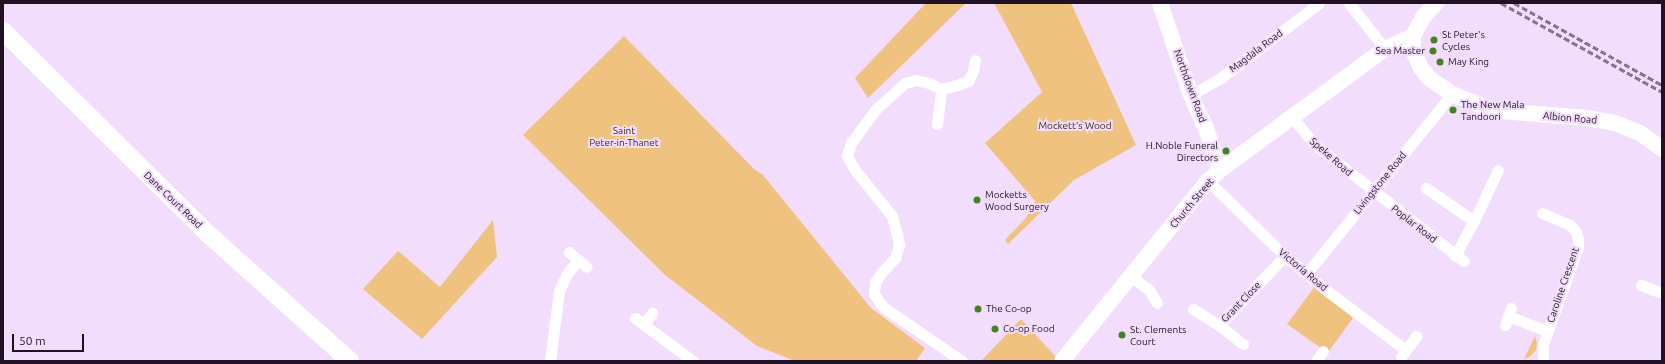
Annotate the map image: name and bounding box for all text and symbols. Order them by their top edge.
street label: Magdala Road [1227,27,1285,75]
place label: St Peter's Cycles [1442,28,1485,52]
marker: St Peter's Cycles [1429,35,1439,45]
place label: Sea Master [1375,45,1425,57]
marker: Sea Master [1428,46,1438,56]
street label: Northdown Road [1171,48,1209,124]
place label: May King [1448,56,1489,68]
marker: May King [1435,57,1445,67]
place label: The New Mala Tandoori [1461,98,1524,122]
marker: The New Mala Tandoori [1448,105,1458,115]
street label: Albion Road [1542,110,1598,126]
park label: Mockett's Wood [1038,120,1112,132]
park label: Saint Peter-in-Thanet [589,124,659,148]
street label: Speke Road [1307,135,1355,179]
place label: H.Noble Funeral Directors [1146,139,1218,162]
marker: H.Noble Funeral Directors [1221,146,1231,156]
street label: Livingstone Road [1351,149,1409,217]
street label: Dane Court Road [141,169,205,231]
street label: Church Street [1168,175,1216,231]
place label: Mocketts Wood Surgery [985,188,1049,212]
marker: Mocketts Wood Surgery [972,195,982,205]
street label: Poplar Road [1389,203,1439,245]
street label: Victoria Road [1276,246,1330,294]
street label: Caroline Crescent [1544,246,1582,324]
street label: Grant Close [1219,279,1263,325]
place label: The Co-op [986,303,1032,315]
marker: The Co-op [973,304,983,314]
place label: Co-op Food [1003,323,1055,335]
place label: St. Clements Court [1130,323,1186,346]
marker: Co-op Food [990,324,1000,334]
scale bar [14,326,86,352]
marker: St. Clements Court [1117,330,1127,340]
text: 50 m [19,334,46,347]

